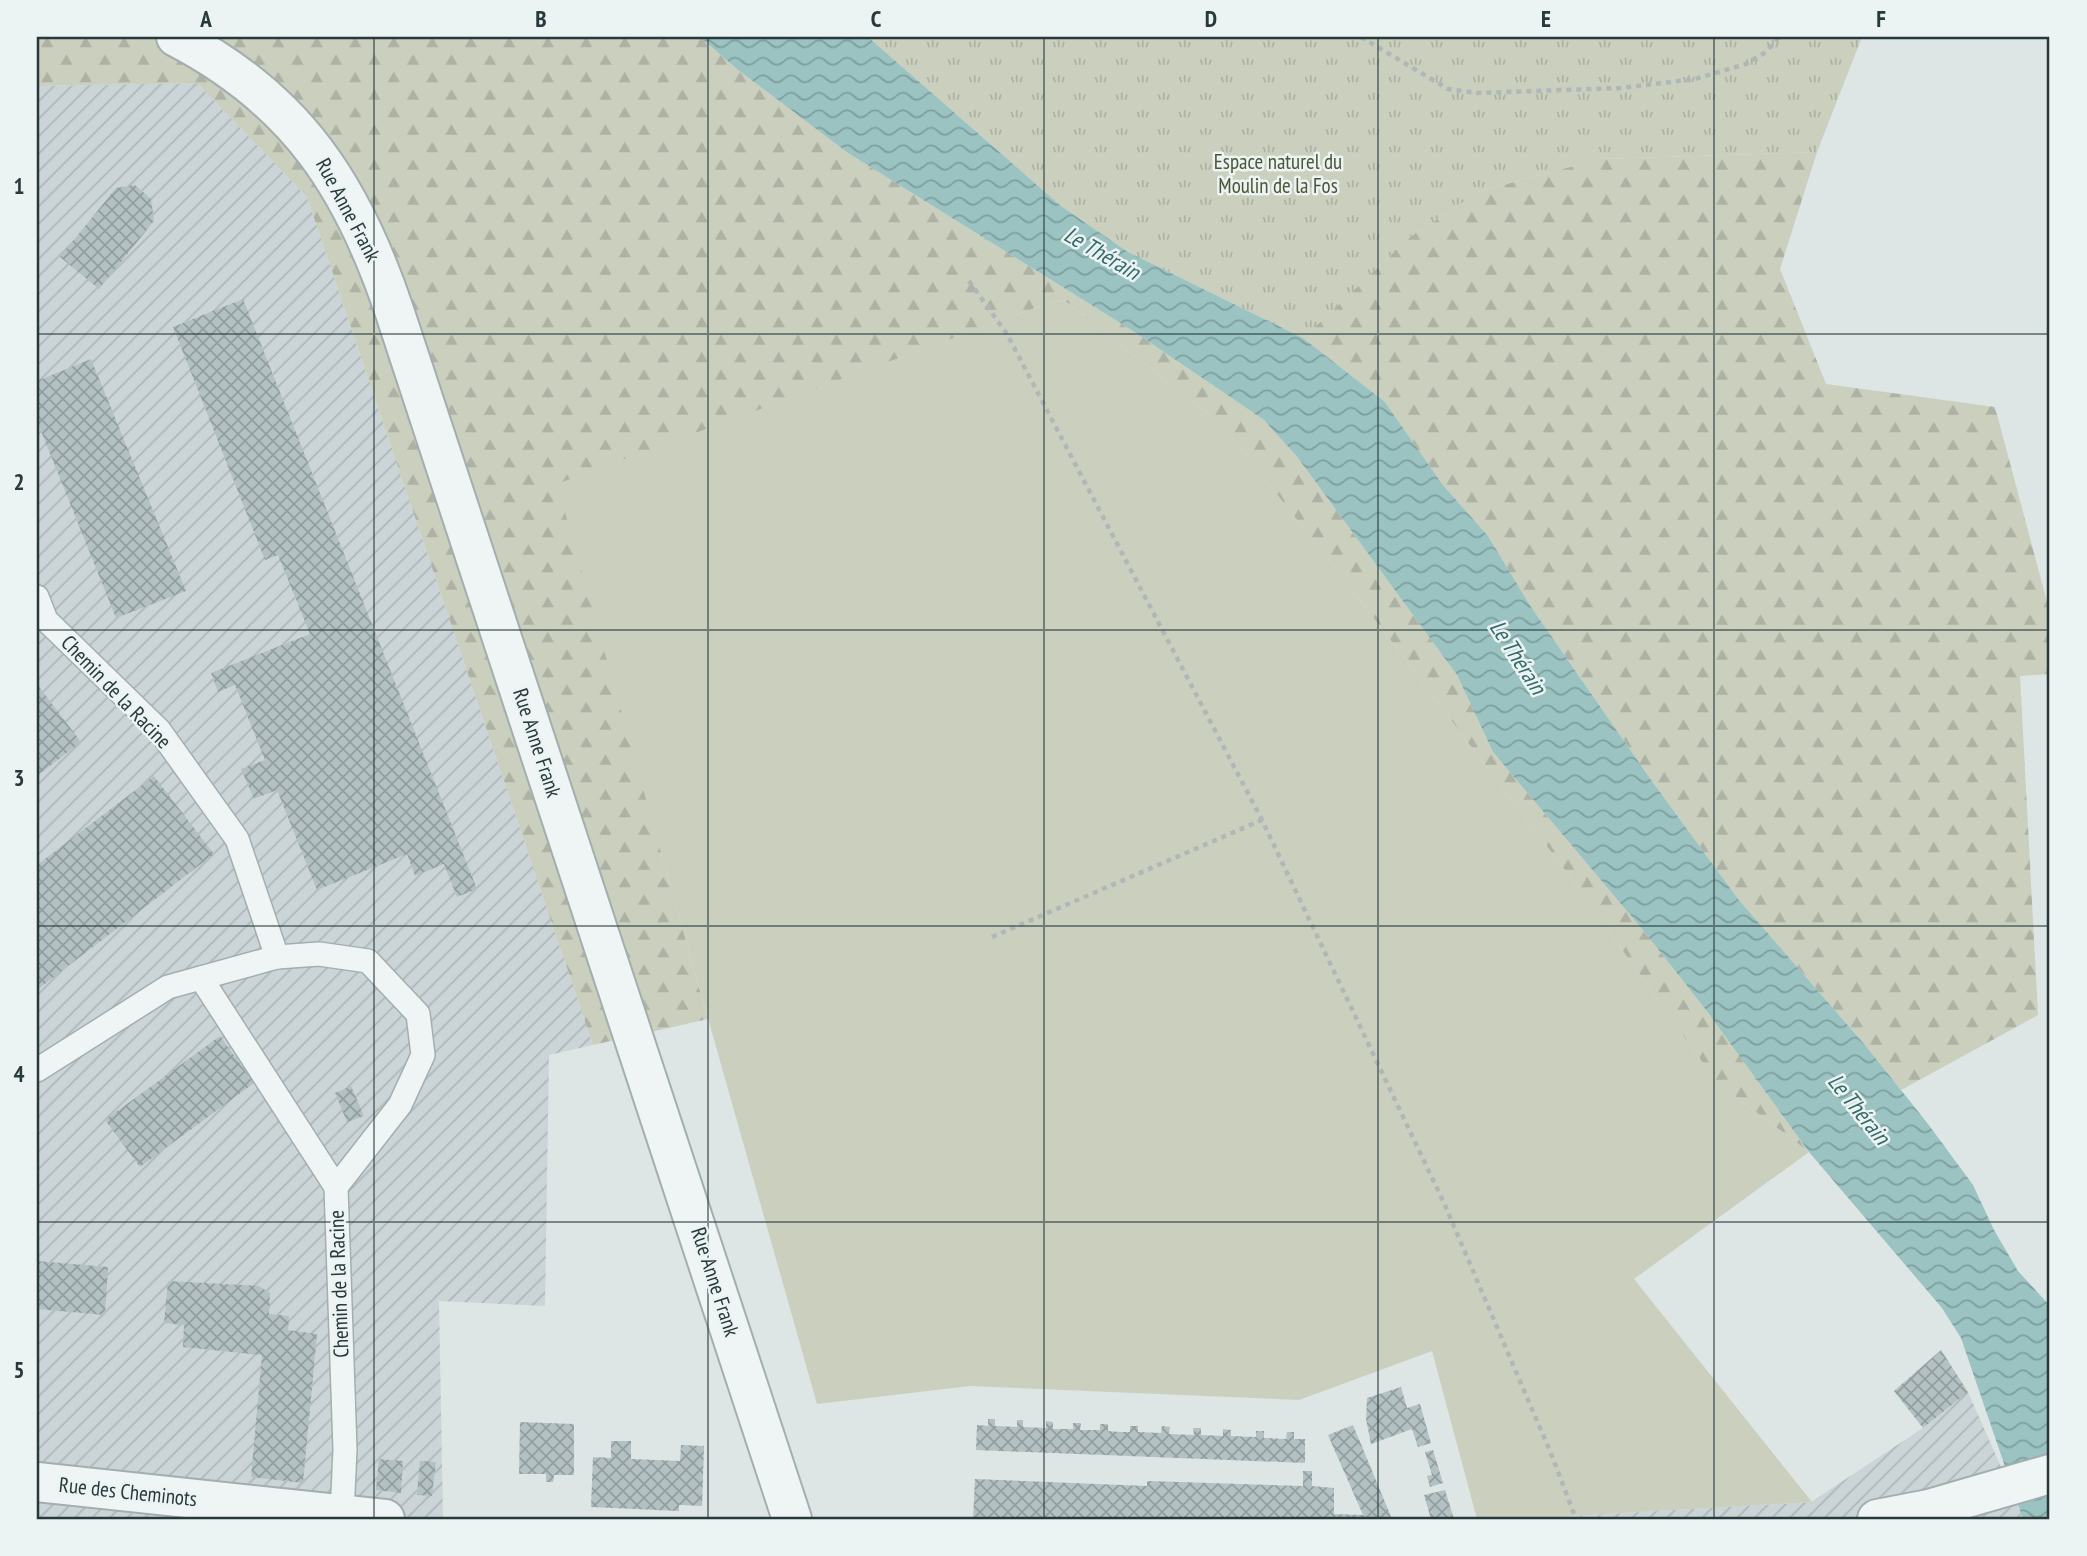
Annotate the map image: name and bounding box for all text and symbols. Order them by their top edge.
text: A [199,4,212,33]
text: B [535,4,547,33]
text: C [871,4,882,33]
text: D [1205,4,1217,33]
text: E [1541,4,1551,33]
text: F [1876,4,1886,33]
park label: Espace naturel du Moulin de la Fos [1214,148,1342,199]
street label: Rue Anne Frank [310,153,387,266]
text: 1 [14,171,25,200]
water label: Le Thérain [1059,219,1147,287]
text: 2 [14,467,25,496]
water label: Le Thérain [1484,614,1554,701]
street label: Chemin de la Racine [55,629,177,754]
street label: Rue Anne Frank [507,685,568,801]
text: 3 [14,763,25,792]
text: 4 [14,1059,25,1088]
water label: Le Thérain [1822,1067,1898,1151]
street label: Chemin de la Racine [322,1210,355,1358]
street label: Rue Anne Frank [685,1224,746,1340]
text: 5 [14,1355,25,1384]
street label: Rue des Cheminots [58,1471,198,1512]

